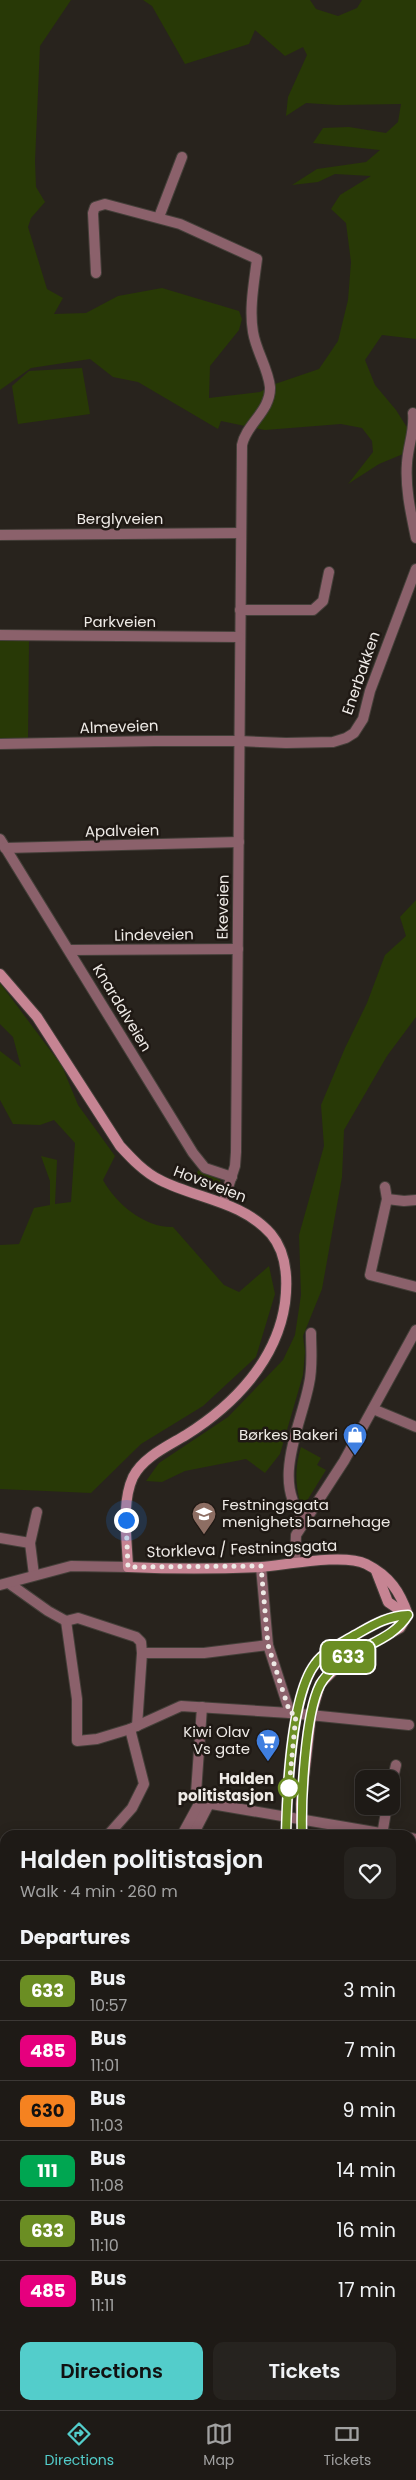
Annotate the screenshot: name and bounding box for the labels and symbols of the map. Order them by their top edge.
street label: Berglyveien [77,508,163,529]
street label: Parkveien [84,611,156,632]
street label: Enerbakken [336,628,385,717]
street label: Almeveien [79,715,159,738]
street label: Apalveien [85,819,159,842]
street label: Ekeveien [211,874,234,940]
street label: Lindeveien [114,923,194,946]
street label: Knardalveien [88,960,157,1055]
street label: Hovsveien [171,1160,250,1207]
shop icon: Børkes Bakeri [342,1422,368,1456]
place label: Børkes Bakeri [239,1424,338,1445]
place label: Festningsgata menighets barnehage [222,1494,390,1532]
school or university icon: Festningsgata menighets barnehage [191,1501,217,1535]
your location [114,1508,139,1533]
street label: Storkleva / Festningsgata [146,1535,338,1562]
line badge: 633 [319,1641,377,1673]
place label: Kiwi Olav Vs gate [183,1721,251,1759]
supermarket icon: Kiwi Olav Vs gate [255,1728,281,1762]
place label: Halden politistasjon [178,1768,274,1806]
marker: Halden politistasjon [278,1777,300,1799]

